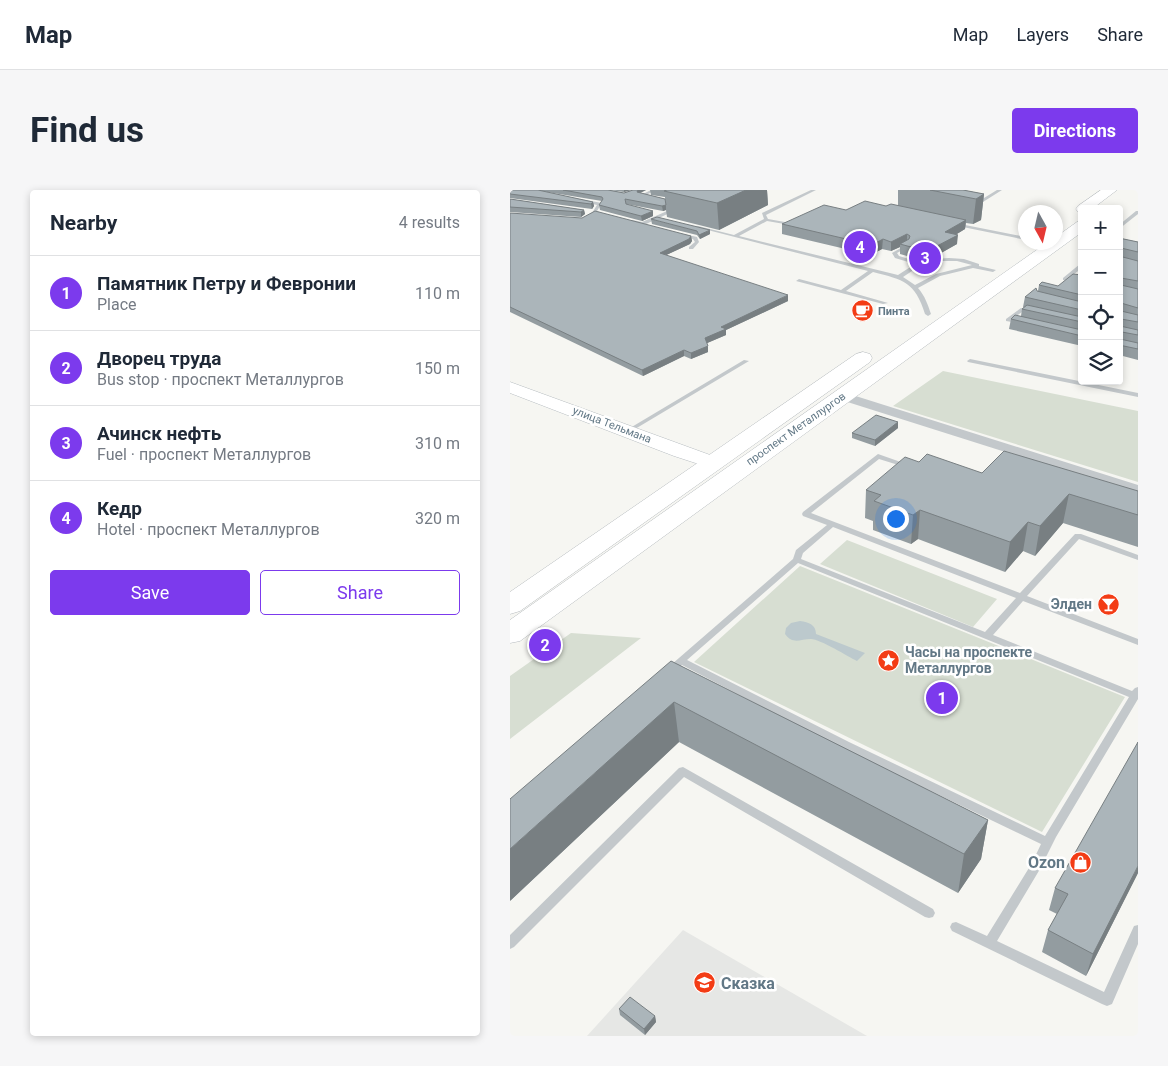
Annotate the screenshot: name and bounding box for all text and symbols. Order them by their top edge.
text: Map [25,21,72,49]
text: Map [953,24,988,45]
text: Layers [1016,24,1069,45]
text: Share [1097,24,1143,45]
button: Directions [1012,108,1138,153]
text: Find us [30,110,144,151]
north arrow [1018,205,1063,250]
map controls [1078,205,1123,385]
button: + [1078,205,1123,250]
text: Nearby [50,211,117,235]
text: 4 results [399,213,460,232]
pin: 4 [844,228,876,266]
pin: 3 [909,239,941,277]
button: − [1078,250,1123,295]
text: Памятник Петру и Февронии [97,272,356,295]
text: 1 [61,284,71,303]
text: 110 m [415,284,460,303]
text: Place [97,295,137,314]
button: locate [1078,295,1123,340]
cafe icon: Пинта [850,299,874,323]
place label: Пинта [878,305,910,318]
button: layers [1078,340,1123,385]
text: Дворец труда [97,347,221,370]
text: 2 [61,359,71,378]
text: 150 m [415,359,460,378]
text: Bus stop · проспект Металлургов [97,370,344,389]
street label: проспект Металлургов [744,390,848,468]
street label: улица Тельмана [571,404,653,446]
text: Ачинск нефть [97,422,221,445]
text: 3 [61,434,71,453]
text: 310 m [415,434,460,453]
text: Fuel · проспект Металлургов [97,445,311,464]
text: Кедр [97,497,142,520]
your location [883,506,909,532]
text: 4 [61,509,71,528]
text: 320 m [415,509,460,528]
text: Hotel · проспект Металлургов [97,520,320,539]
button: Save [50,570,250,615]
button: Share [260,570,460,615]
bar icon: Элден [1096,592,1120,616]
place label: Элден [1051,596,1092,612]
pin: 2 [529,626,561,664]
place label: Часы на проспекте Металлургов [905,644,1033,676]
place icon: Часы на проспекте Металлургов [877,648,901,672]
pin: 1 [926,679,958,717]
shop icon: Ozon [1069,850,1093,874]
place label: Ozon [1028,853,1065,872]
school or university icon: Сказка [693,971,717,995]
place label: Сказка [721,974,775,993]

